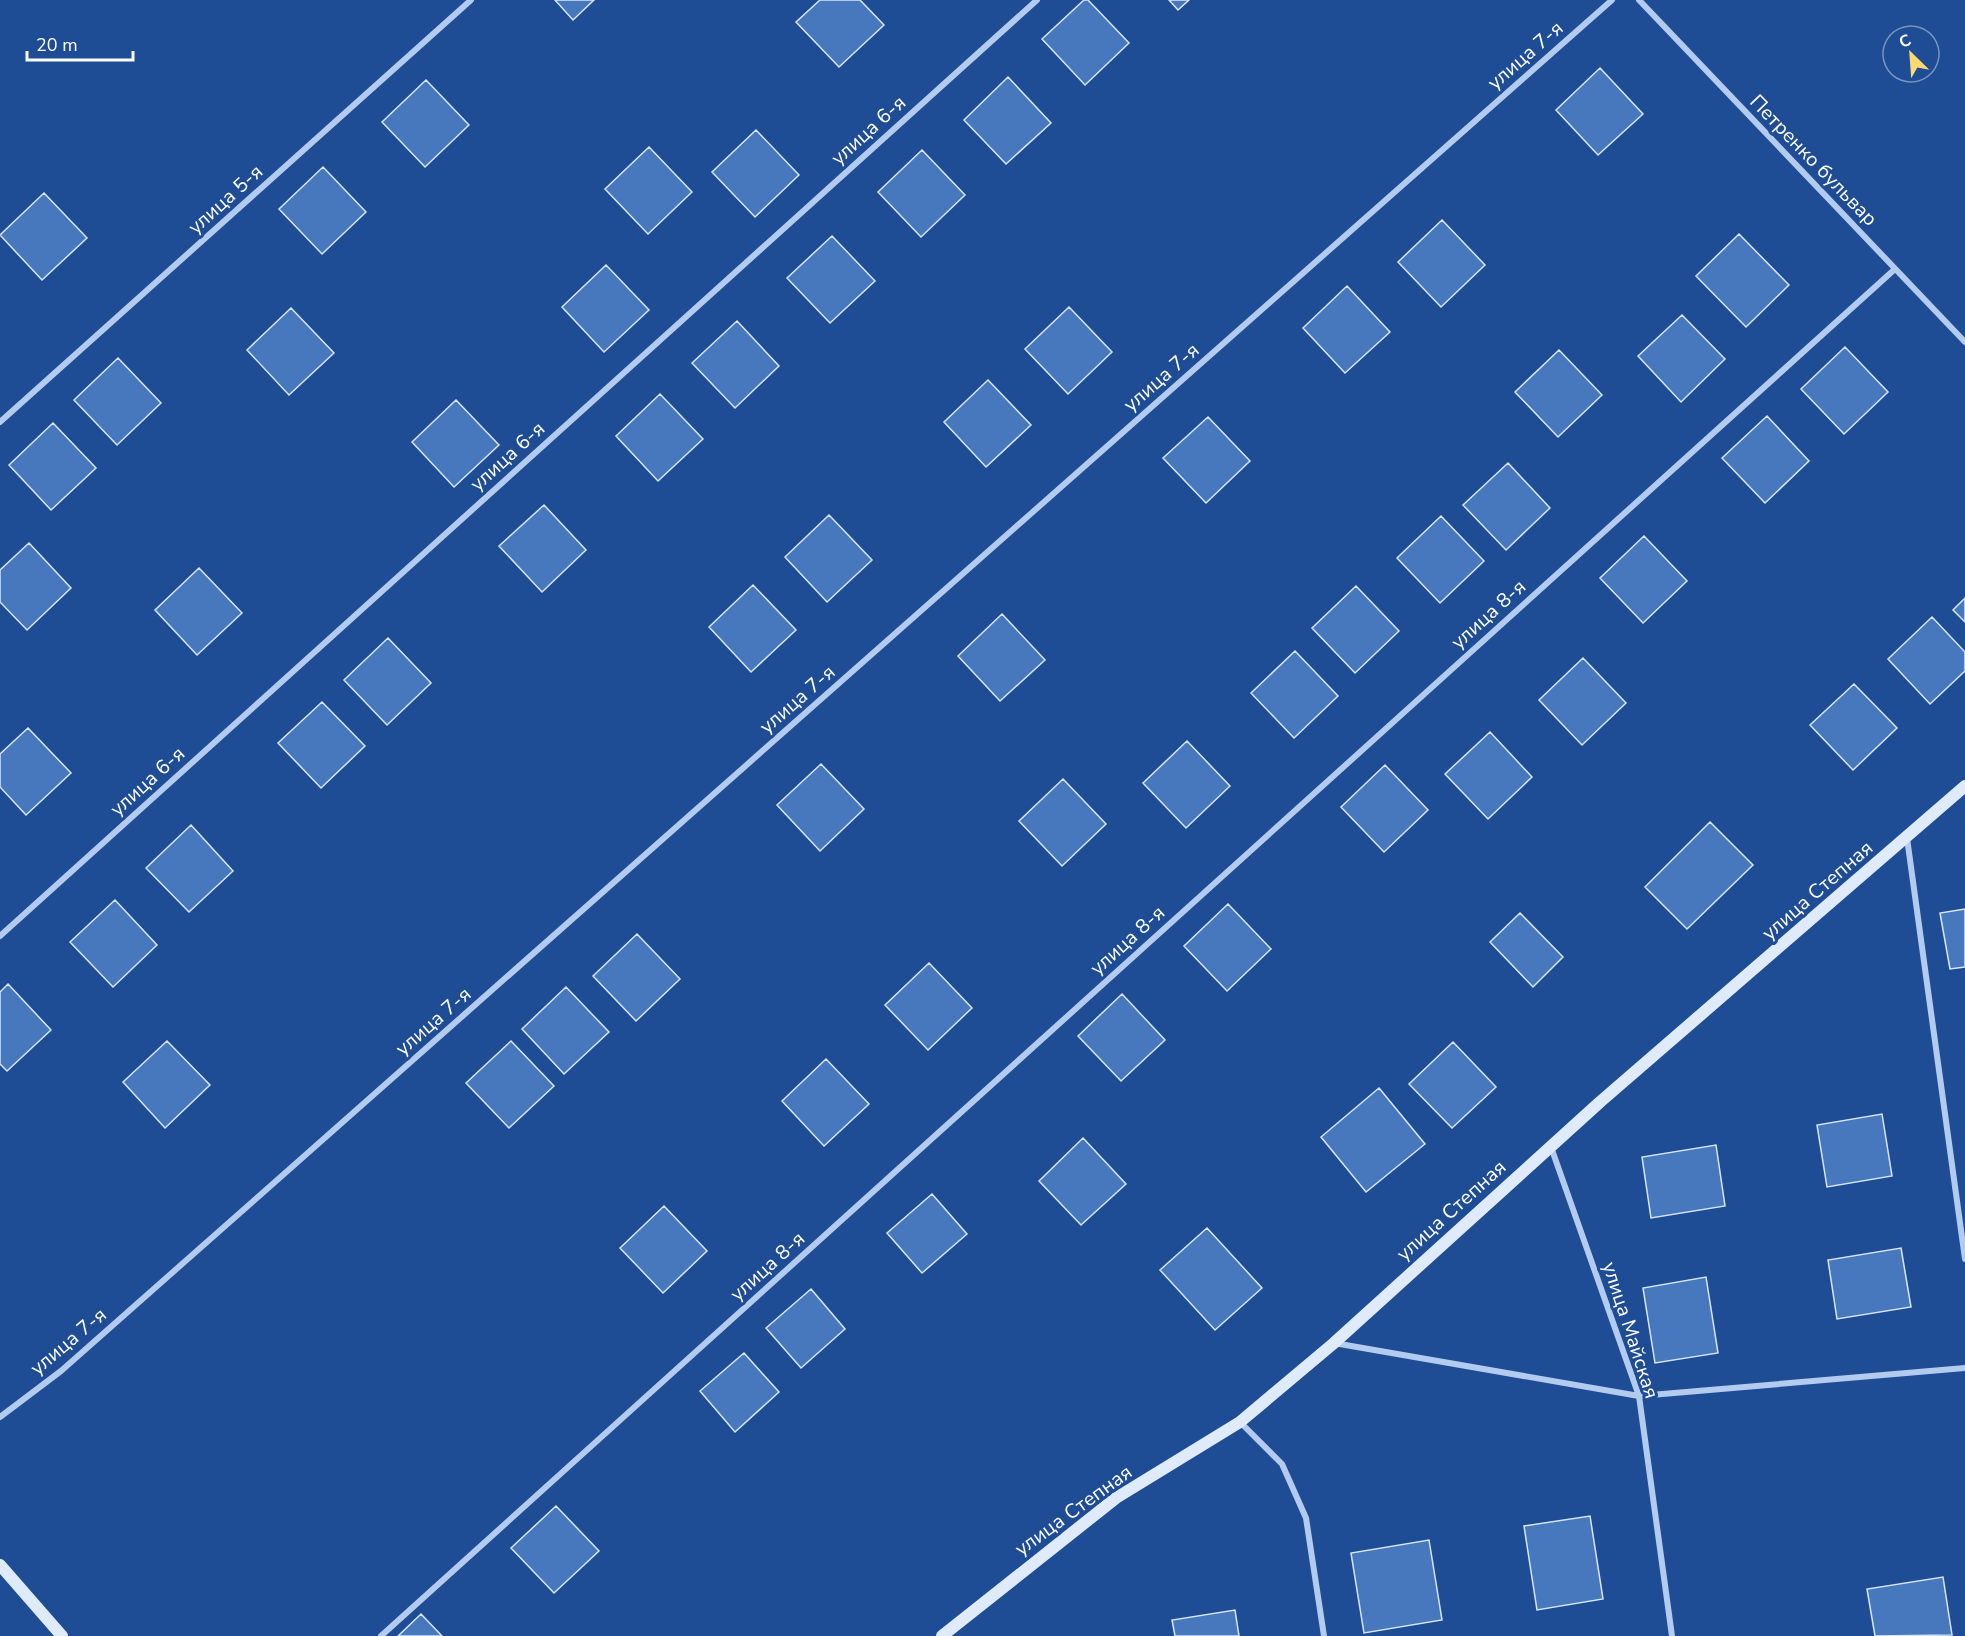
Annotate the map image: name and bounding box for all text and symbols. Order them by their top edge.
street label: улица 7-я [1482,15,1569,96]
scale bar [27,24,134,62]
north arrow [1881,24,1941,84]
text: С [1896,29,1915,54]
text: 20 m [36,33,78,57]
street label: улица 6-я [825,89,912,171]
street label: Петренко бульвар [1744,89,1883,232]
street label: улица 5-я [182,158,269,240]
street label: улица 7-я [1118,337,1205,418]
street label: улица 6-я [464,415,551,497]
street label: улица 8-я [1445,573,1532,655]
street label: улица 7-я [754,659,841,740]
street label: улица 6-я [104,740,191,822]
street label: улица Степная [1756,835,1879,946]
street label: улица 8-я [1084,899,1171,981]
street label: улица 7-я [390,981,477,1062]
street label: улица Степная [1391,1154,1512,1267]
street label: улица 8-я [724,1225,811,1307]
street label: улица Майская [1596,1258,1665,1402]
street label: улица 7-я [24,1301,112,1381]
street label: улица Степная [1009,1459,1137,1562]

